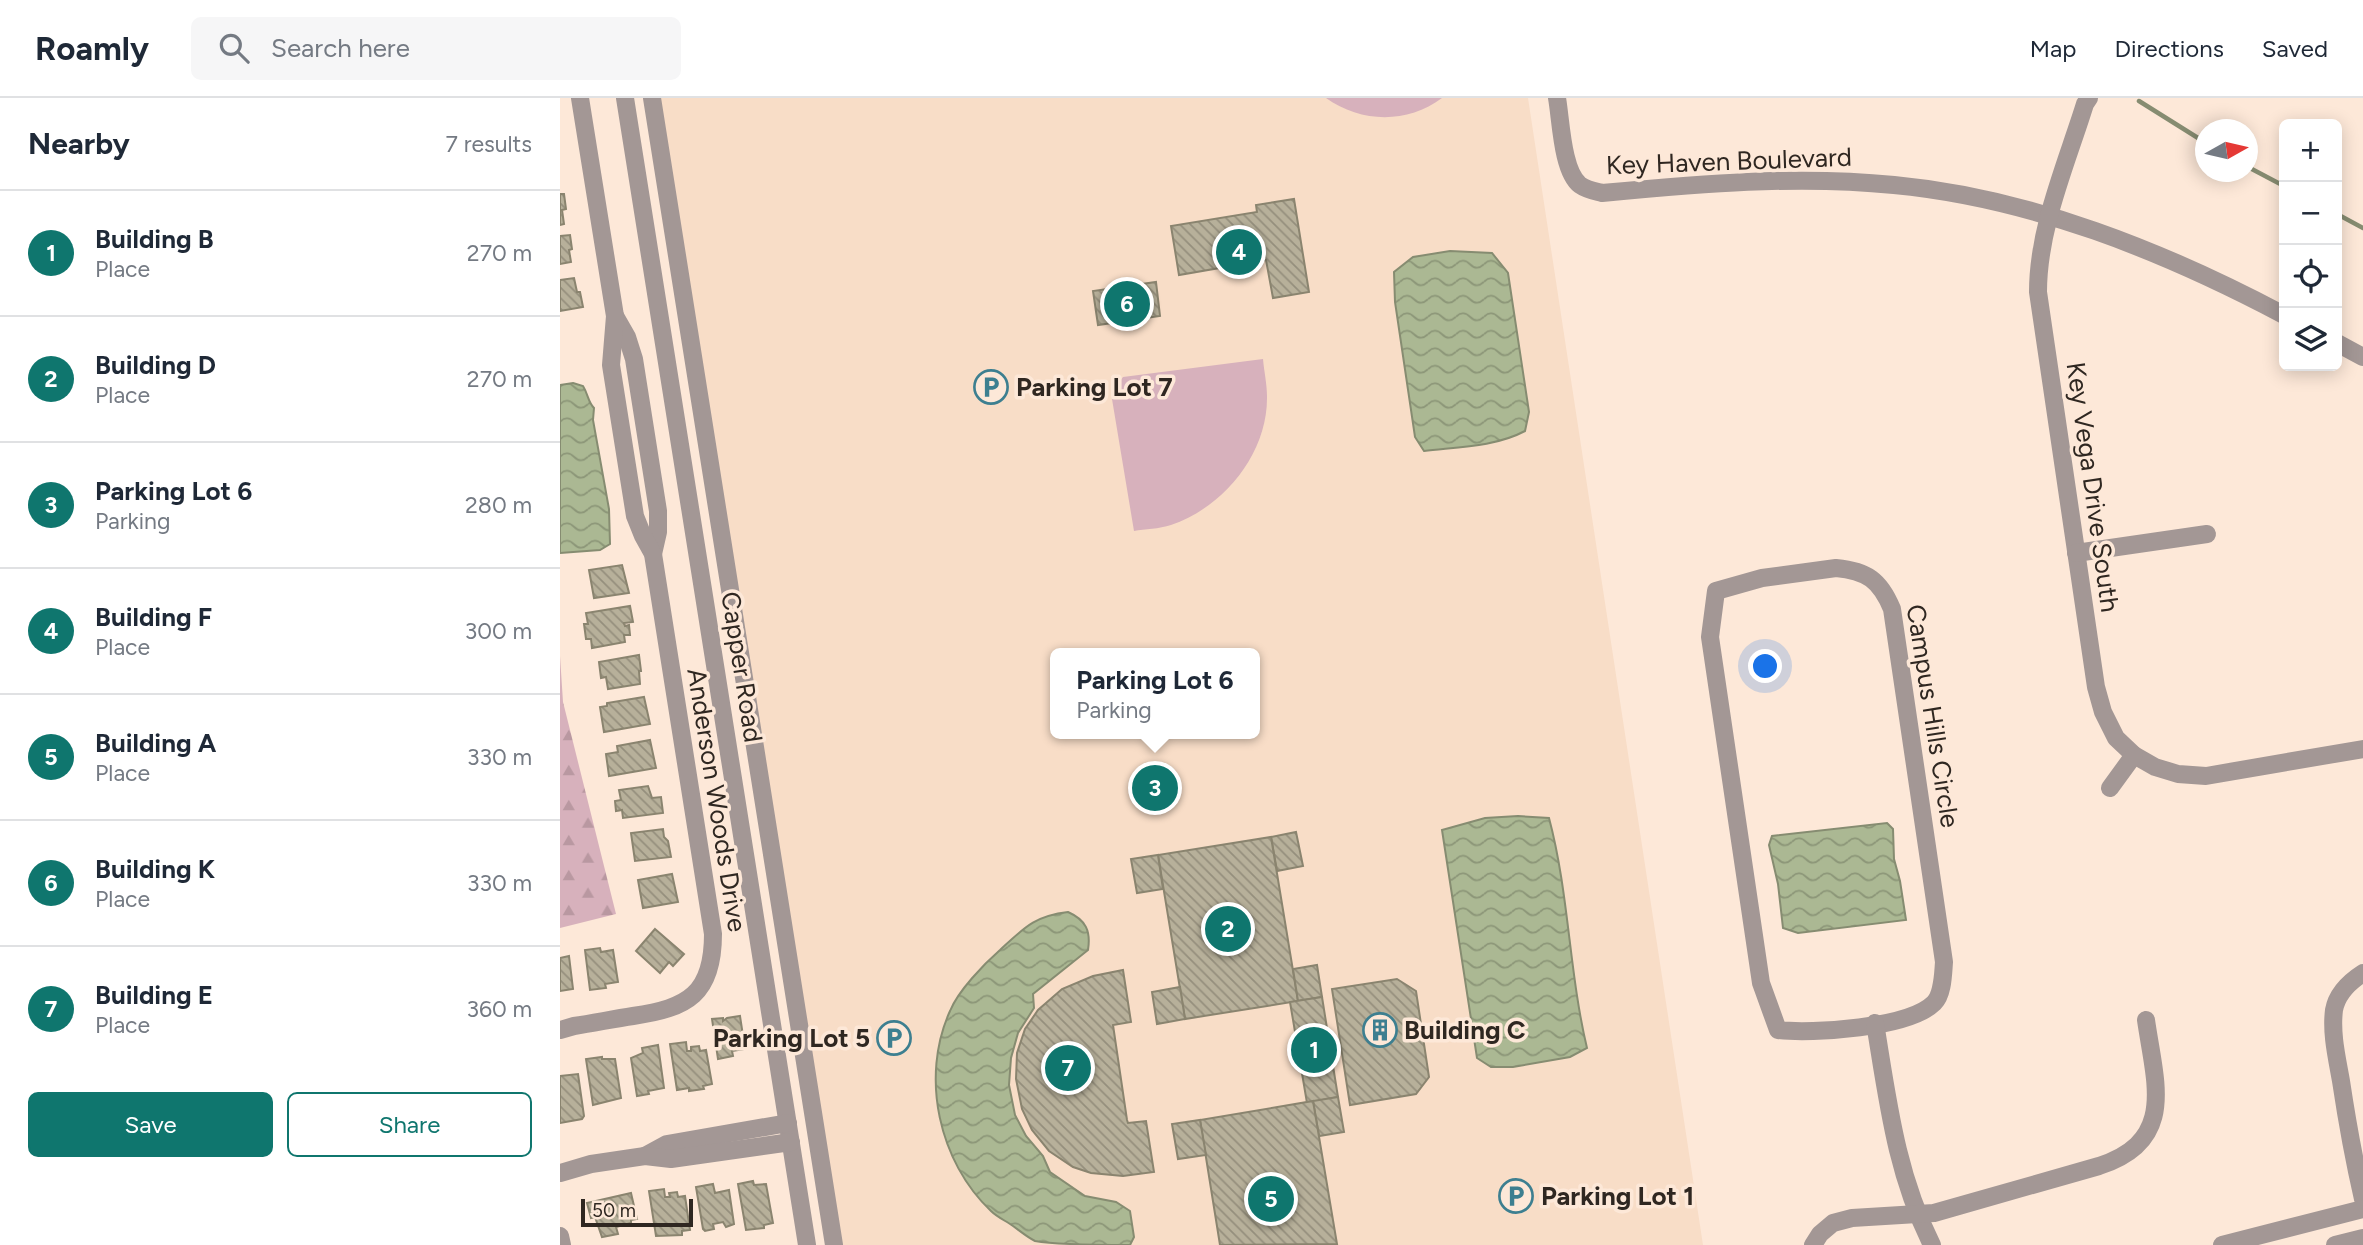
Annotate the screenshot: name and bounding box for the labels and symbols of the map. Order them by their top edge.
north arrow [2195,119,2258,182]
street label: Key Haven Boulevard [1605,141,1853,181]
pin: 4 [1216,226,1262,278]
pin: 6 [1104,278,1150,330]
street label: Key Vega Drive South [2060,360,2126,614]
parking icon: Parking Lot 7 [972,368,1010,406]
place label: Parking Lot 7 [1016,371,1173,403]
street label: Capper Road [714,589,770,745]
street label: Campus Hills Circle [1900,602,1966,830]
your location [1748,649,1782,683]
street label: Anderson Woods Drive [680,666,754,934]
pin: 3 [1132,762,1178,814]
pin: 2 [1205,903,1251,955]
building icon: Building C [1361,1011,1399,1049]
place label: Building C [1404,1014,1526,1046]
parking icon: Parking Lot 5 [875,1019,913,1057]
place label: Parking Lot 5 [713,1022,870,1054]
pin: 1 [1291,1024,1337,1076]
pin: 7 [1045,1042,1091,1094]
pin: 5 [1248,1173,1294,1225]
parking icon: Parking Lot 1 [1497,1177,1535,1215]
place label: Parking Lot 1 [1541,1180,1694,1212]
scale bar [581,1196,693,1228]

